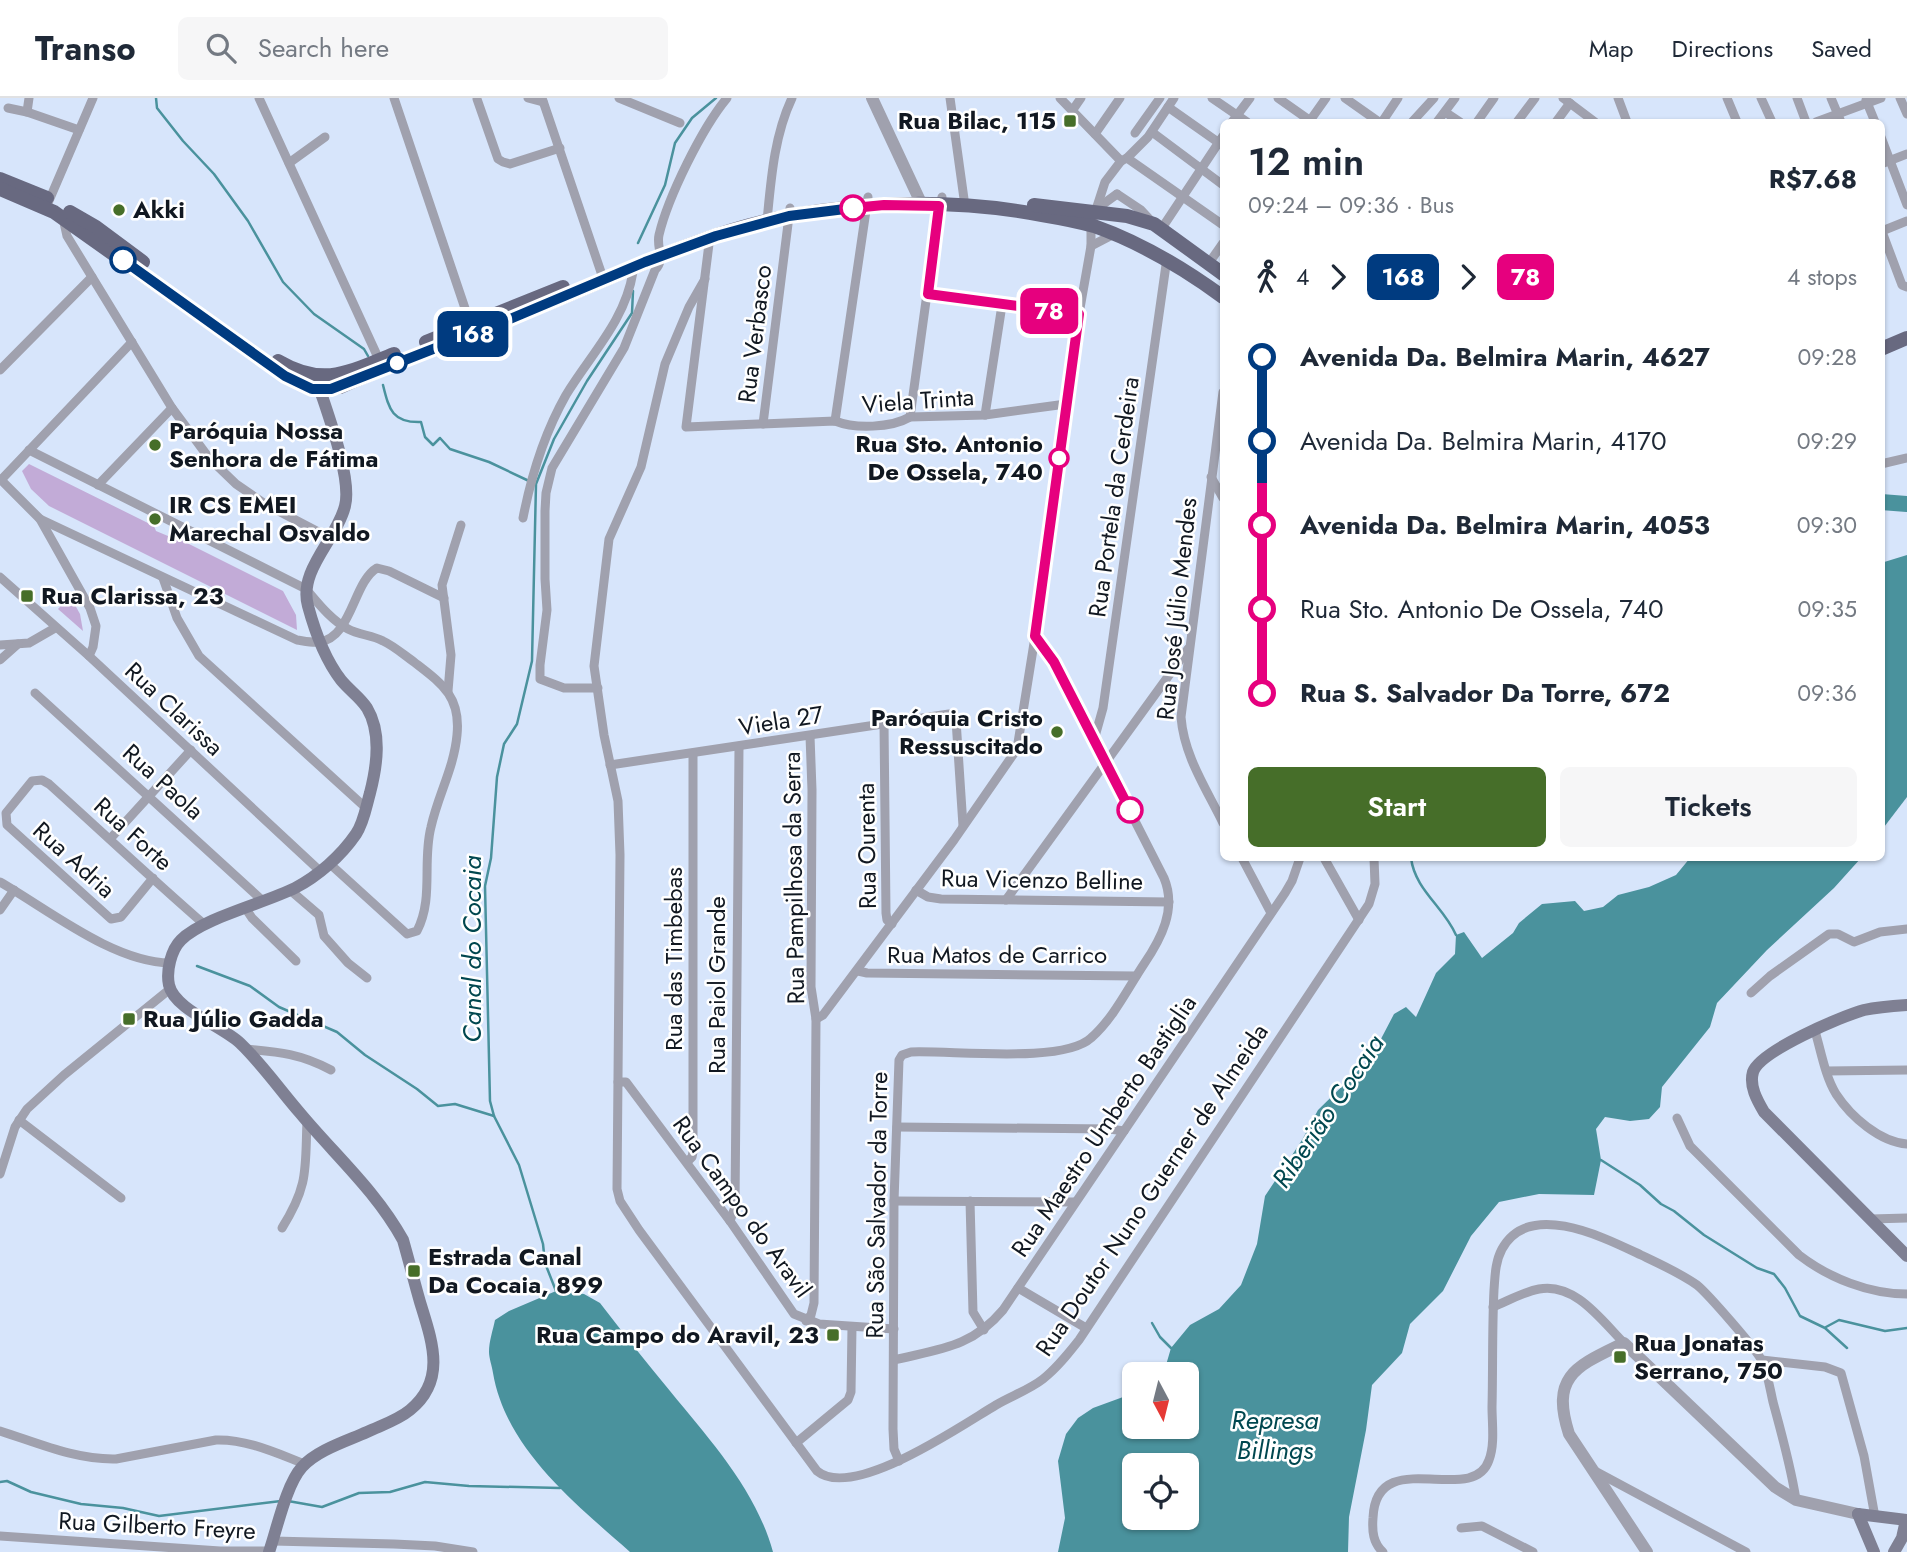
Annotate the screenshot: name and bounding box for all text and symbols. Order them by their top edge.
search box [178,17,668,80]
text: Transo [35,25,136,72]
icon: search [202,29,240,67]
text: Search here [258,29,389,67]
text: Map [1589,31,1634,66]
text: Directions [1672,31,1773,66]
text: Saved [1811,31,1872,66]
place label: Rua Bilac, 115 [898,103,1056,138]
marker: Rua Bilac, 115 [1062,113,1078,129]
text: 12 min [1248,134,1364,189]
text: R$7.68 [1769,160,1857,198]
text: 09:24 – 09:36 · Bus [1248,188,1454,222]
place label: Akki [132,192,185,227]
unlabelled marker [840,195,866,221]
marker: Akki [111,202,127,218]
unlabelled marker [110,247,136,273]
icon: walk [1248,258,1286,296]
icon: forward [1319,258,1357,296]
icon: forward [1449,258,1487,296]
text: 168 [1381,259,1425,294]
text: 78 [1511,259,1540,294]
text: 4 [1296,260,1309,294]
text: 4 stops [1787,260,1857,294]
street label: Rua Verbasco [729,263,780,405]
line badge: 78 [1018,288,1080,334]
text: 78 [1034,293,1064,328]
line badge: 168 [433,311,513,357]
text: 168 [451,316,495,351]
text: Avenida Da. Belmira Marin, 4627 [1300,338,1710,376]
text: 09:28 [1797,340,1857,374]
unlabelled marker [387,353,407,373]
street label: Rua Portela da Cerdeira [1079,374,1148,619]
street label: Viela Trinta [861,379,975,422]
place label: Paróquia Nossa Senhora de Fátima [169,413,378,476]
text: Avenida Da. Belmira Marin, 4170 [1300,422,1667,460]
text: 09:29 [1797,424,1857,458]
place label: Rua Sto. Antonio De Ossela, 740 [855,426,1043,489]
marker: Paróquia Nossa Senhora de Fátima [147,437,163,453]
marker: Rua Sto. Antonio De Ossela, 740 [1049,448,1069,468]
place label: IR CS EMEI Marechal Osvaldo [169,487,370,550]
street label: Rua José Júlio Mendes [1147,496,1206,722]
text: Avenida Da. Belmira Marin, 4053 [1300,506,1710,544]
text: 09:30 [1797,508,1857,542]
marker: IR CS EMEI Marechal Osvaldo [147,511,163,527]
place label: Rua Clarissa, 23 [41,578,224,613]
marker: Rua Clarissa, 23 [19,588,35,604]
text: Rua Sto. Antonio De Ossela, 740 [1300,590,1664,628]
text: 09:35 [1798,592,1857,626]
street label: Rua Clarissa [117,654,231,764]
text: Rua S. Salvador Da Torre, 672 [1300,674,1670,712]
text: 09:36 [1797,676,1857,710]
street label: Viela 27 [736,697,826,744]
place label: Paróquia Cristo Ressuscitado [871,700,1043,763]
marker: Paróquia Cristo Ressuscitado [1049,724,1065,740]
street label: Rua Paola [115,736,212,828]
street label: Rua Pampilhosa da Serra [774,751,813,1005]
button: Start [1248,767,1546,847]
button: Tickets [1560,767,1857,847]
street label: Rua Ourenta [848,782,885,910]
street label: Rua Forte [86,789,181,879]
unlabelled marker [1117,797,1143,823]
street label: Rua Adria [25,813,123,906]
water label: Canal do Cocaia [453,855,491,1043]
street label: Rua Vicenzo Belline [941,860,1143,899]
street label: Rua das Timbebas [656,867,691,1051]
street label: Rua Paiol Grande [699,896,734,1074]
street label: Rua Matos de Carrico [887,937,1107,972]
street label: Rua Maestro Umberto Bastiglia [1003,988,1205,1264]
place label: Rua Júlio Gadda [143,1001,324,1036]
marker: Rua Júlio Gadda [121,1011,137,1027]
street label: Rua Doutor Nuno Guerner de Almeida [1027,1016,1276,1363]
water label: Riberião Cocaia [1263,1026,1394,1195]
street label: Rua São Salvador da Torre [857,1071,896,1339]
street label: Rua Campo do Aravil [664,1109,820,1305]
place label: Estrada Canal Da Cocaia, 899 [428,1239,603,1302]
marker: Estrada Canal Da Cocaia, 899 [406,1263,422,1279]
place label: Rua Campo do Aravil, 23 [536,1317,819,1352]
place label: Rua Jonatas Serrano, 750 [1634,1325,1783,1388]
marker: Rua Campo do Aravil, 23 [825,1327,841,1343]
marker: Rua Jonatas Serrano, 750 [1612,1349,1628,1365]
north arrow [1122,1362,1199,1438]
map controls [1122,1362,1199,1530]
water label: Represa Billings [1231,1401,1319,1469]
button: locate [1122,1453,1199,1530]
street label: Rua Gilberto Freyre [57,1503,257,1548]

